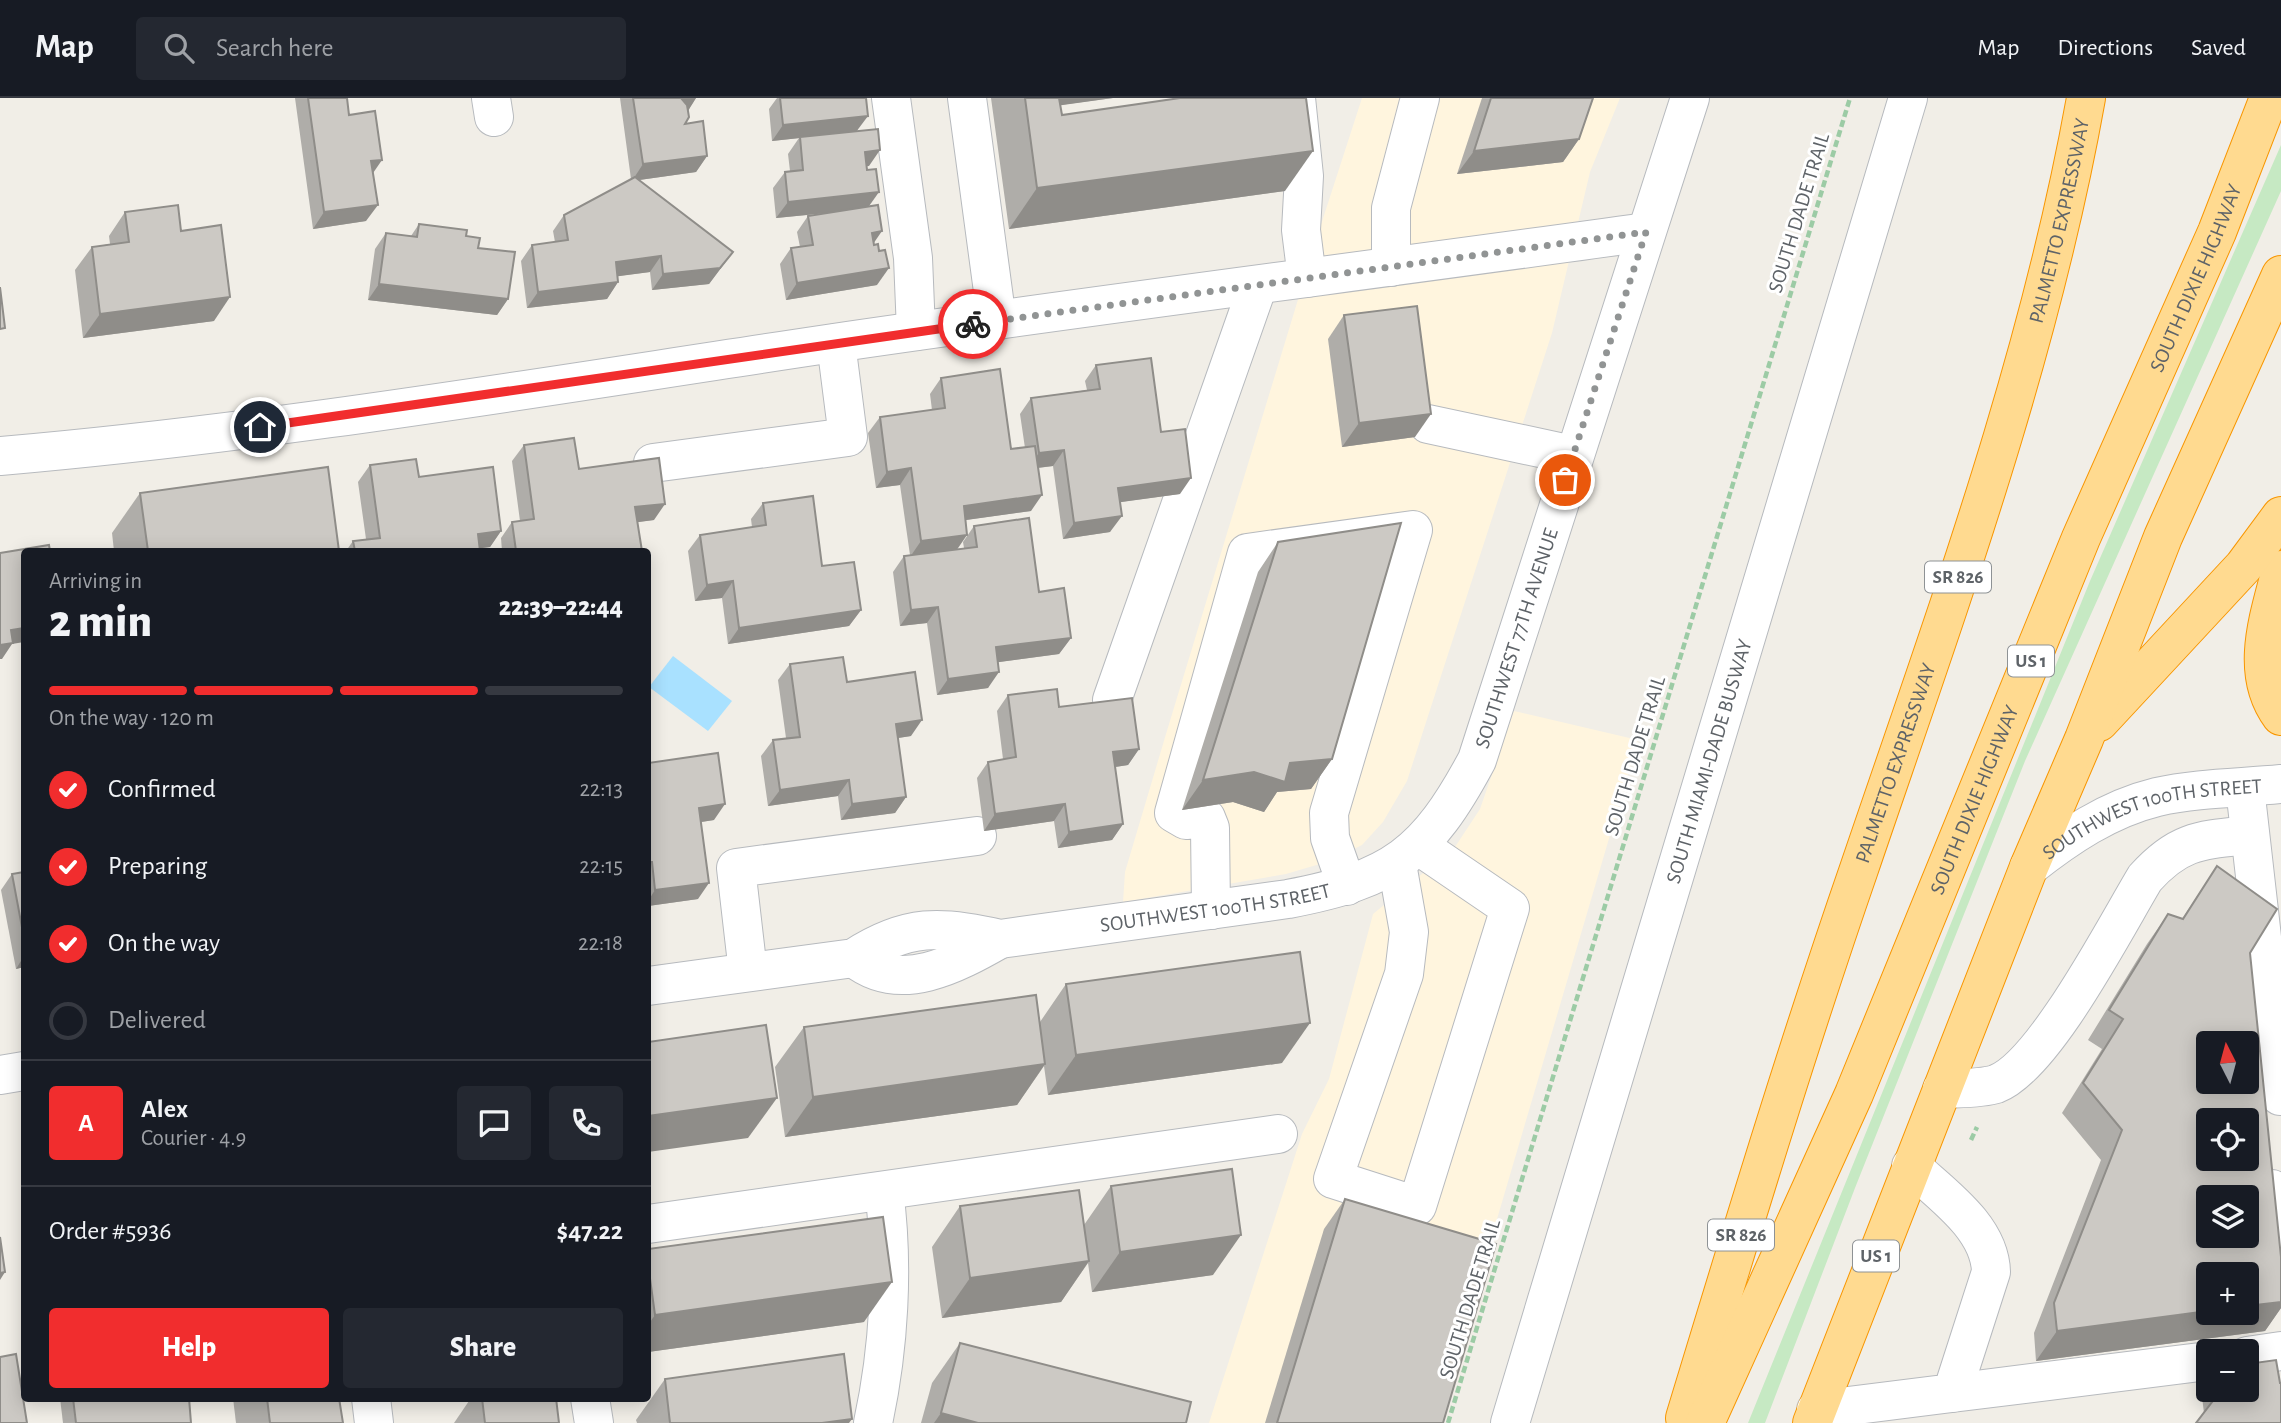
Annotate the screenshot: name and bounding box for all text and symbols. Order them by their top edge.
search box [136,17,626,80]
icon: search [160,29,198,67]
text: Map [35,31,94,64]
text: Search here [216,35,334,61]
text: Map [1977,36,2019,60]
text: Directions [2057,36,2153,60]
text: Saved [2191,36,2246,60]
street label: PALMETTO EXPRESSWAY [2025,116,2093,325]
street label: SOUTH DADE TRAIL [1765,131,1833,295]
street label: SOUTH DIXIE HIGHWAY [2146,181,2245,375]
courier [938,289,1008,359]
icon: bike [954,305,992,343]
pin [230,397,290,457]
icon: home [241,408,279,446]
pin [1535,450,1595,510]
icon: bag [1546,461,1584,499]
street label: SOUTHWEST 77TH AVENUE [1471,526,1561,751]
road number: SR 826 [1925,562,1991,592]
text: Arriving in [49,570,142,593]
text: 22:39–22:44 [499,594,623,620]
text: 2 min [49,599,152,645]
street label: SOUTH MIAMI-DADE BUSWAY [1662,637,1755,886]
road number: US 1 [2008,646,2054,676]
street label: PALMETTO EXPRESSWAY [1851,660,1939,866]
street label: SOUTH DADE TRAIL [1601,674,1669,838]
street label: SOUTH DIXIE HIGHWAY [1926,702,2022,897]
text: On the way · 120 m [49,707,214,730]
icon: check [49,771,87,809]
street label: SOUTHWEST 100TH STREET [2038,775,2262,863]
text: Confirmed [108,776,216,802]
text: 22:13 [579,778,623,801]
icon: check [49,848,87,886]
text: Preparing [108,853,207,879]
text: 22:15 [579,855,623,878]
street label: SOUTHWEST 100TH STREET [1099,880,1333,935]
icon: check [49,925,87,963]
text: On the way [108,930,220,956]
text: 22:18 [578,932,623,955]
text: Delivered [108,1007,206,1033]
north arrow [2196,1031,2259,1094]
map controls [2196,1031,2259,1402]
button: chat [457,1086,531,1160]
button: phone [549,1086,623,1160]
text: Alex [141,1096,188,1122]
button: locate [2196,1108,2259,1171]
text: A [78,1110,94,1136]
text: Courier · 4.9 [141,1127,246,1150]
button: layers [2196,1185,2259,1248]
street label: SOUTH DADE TRAIL [1436,1217,1504,1381]
text: Order #5936 [49,1218,171,1244]
text: $47.22 [557,1218,623,1244]
road number: SR 826 [1708,1219,1774,1250]
road number: US 1 [1853,1240,1899,1272]
button: + [2196,1262,2259,1325]
button: Help [49,1308,329,1388]
button: Share [343,1308,623,1388]
button: − [2196,1339,2259,1402]

